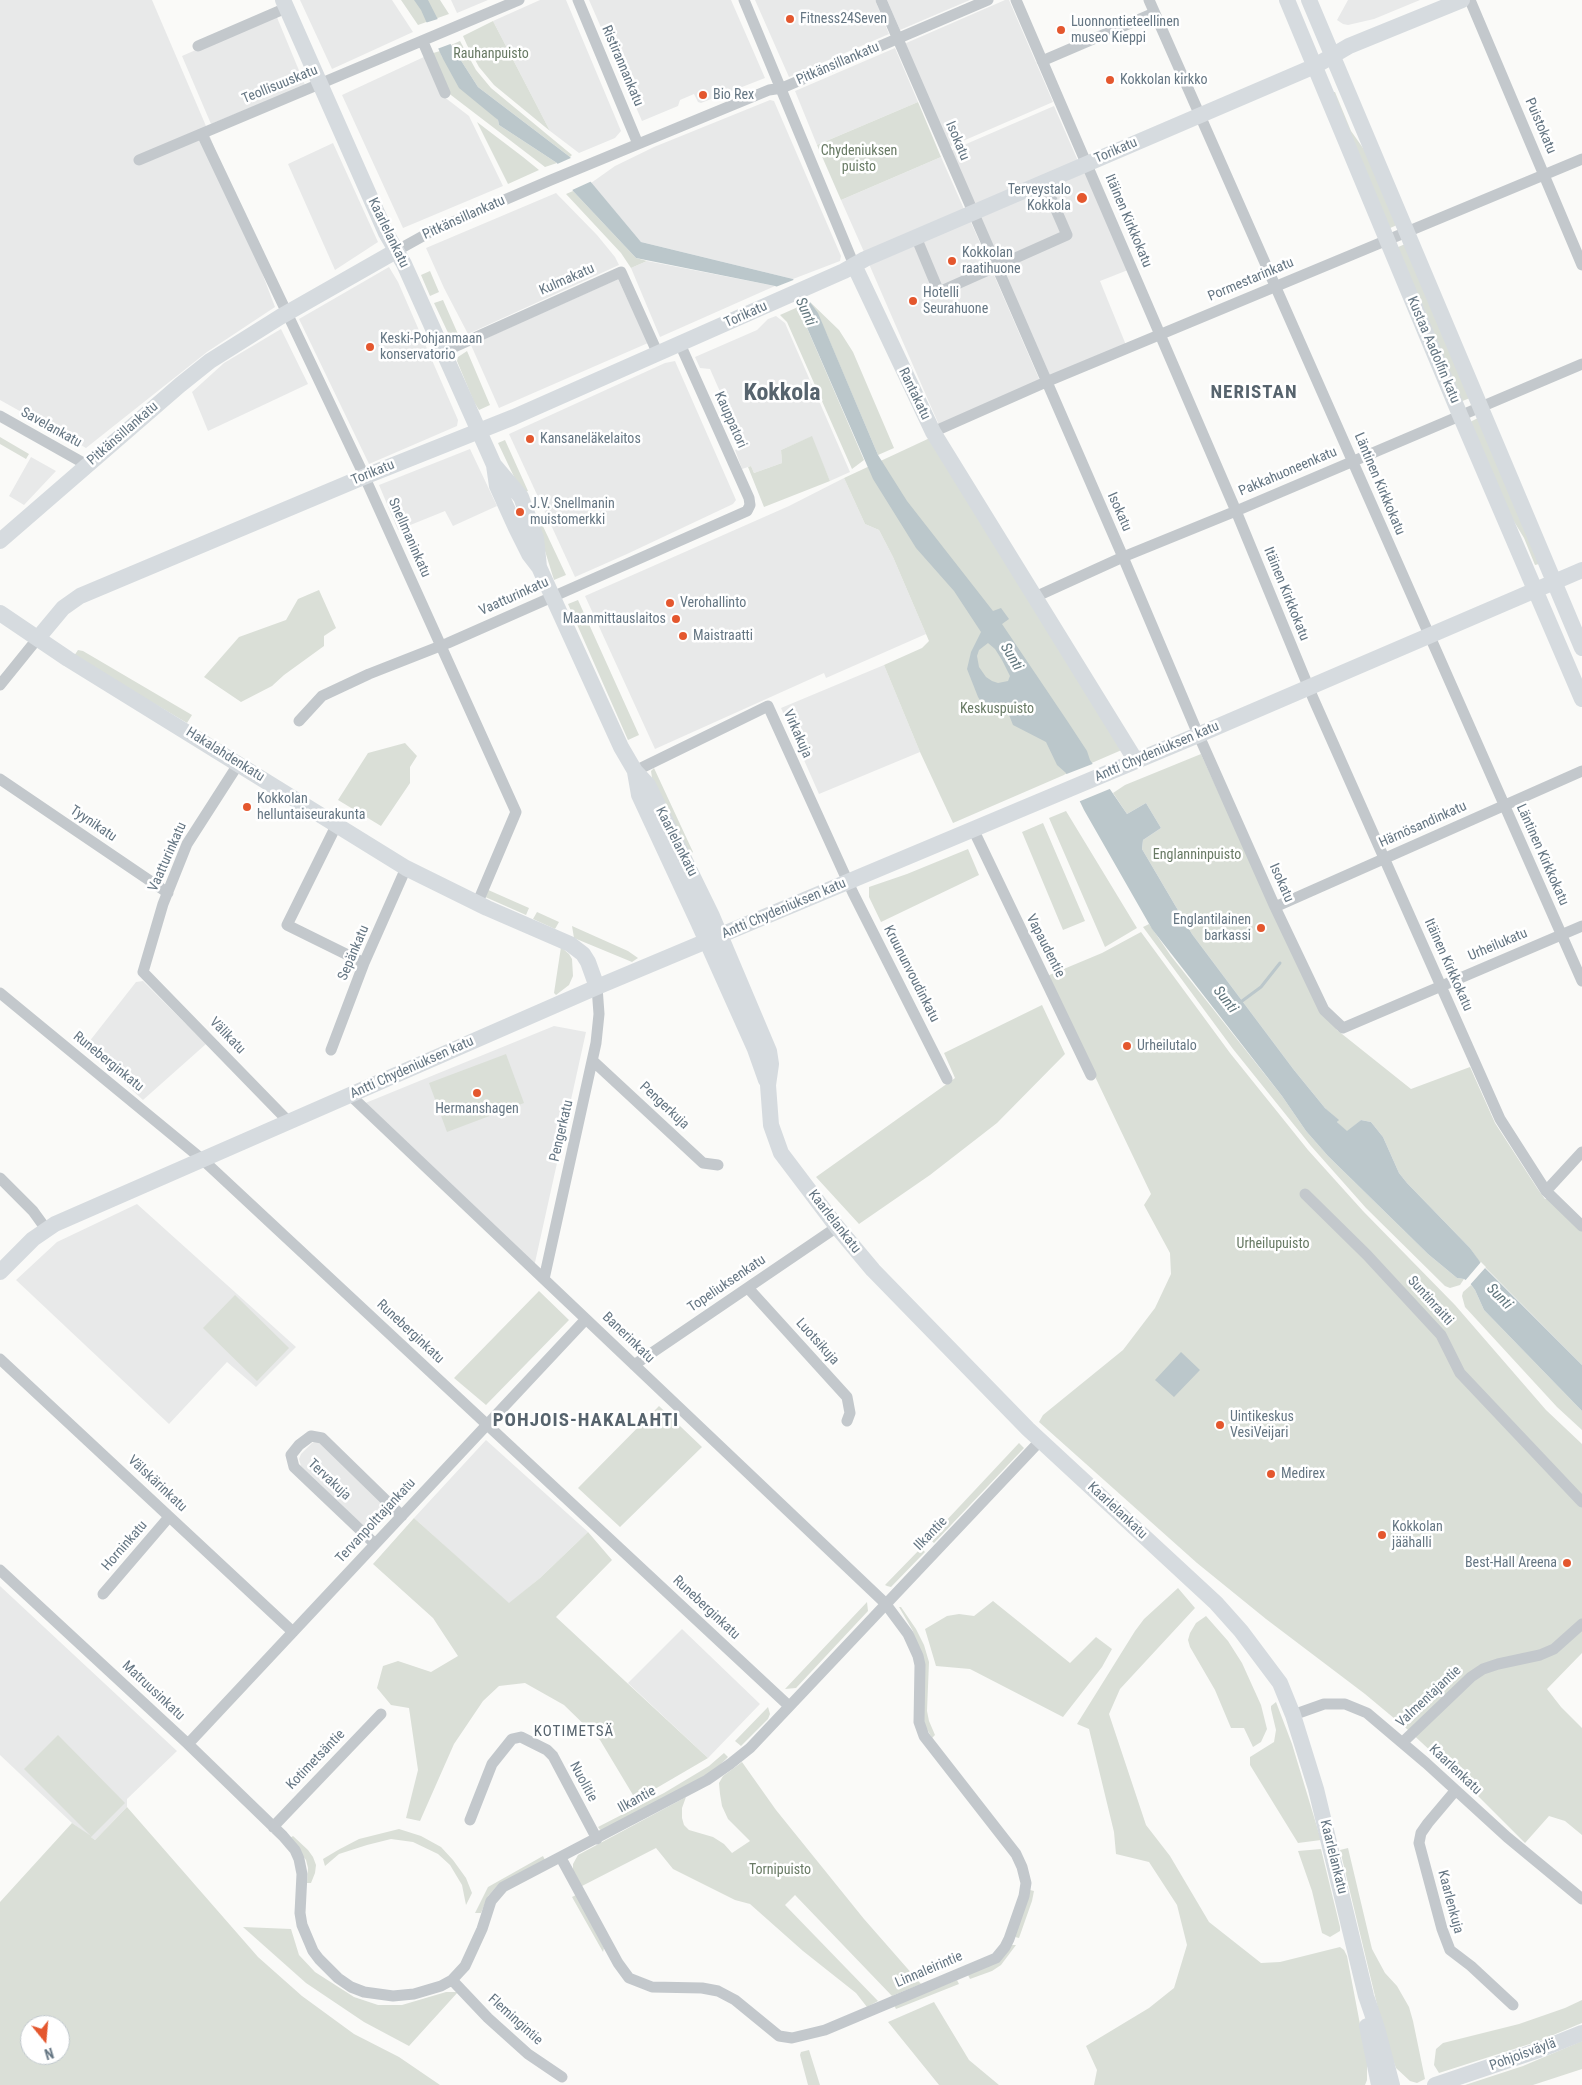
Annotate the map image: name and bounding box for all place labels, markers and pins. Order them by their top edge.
place label: Fitness24Seven [800,11,887,27]
marker: Fitness24Seven [784,13,796,25]
place label: Luonnontieteellinen museo Kieppi [1071,14,1179,46]
marker: Luonnontieteellinen museo Kieppi [1055,24,1067,36]
place label: Kokkolan kirkko [1120,72,1207,88]
marker: Kokkolan kirkko [1104,74,1116,86]
place label: Bio Rex [713,87,754,103]
marker: Bio Rex [697,89,709,101]
place label: Terveystalo Kokkola [1008,182,1071,214]
marker: Terveystalo Kokkola [1075,191,1089,205]
place label: Kokkolan raatihuone [962,245,1021,278]
marker: Kokkolan raatihuone [946,255,958,267]
place label: Hotelli Seurahuone [923,285,988,318]
marker: Hotelli Seurahuone [907,295,919,307]
place label: Keski-Pohjanmaan konservatorio [380,331,482,364]
marker: Keski-Pohjanmaan konservatorio [364,341,376,353]
place label: Kansaneläkelaitos [540,431,641,447]
marker: Kansaneläkelaitos [524,433,536,445]
place label: J.V. Snellmanin muistomerkki [530,496,615,528]
marker: J.V. Snellmanin muistomerkki [514,506,526,518]
place label: Verohallinto [680,595,746,611]
marker: Verohallinto [664,597,676,609]
place label: Maanmittauslaitos [563,611,666,627]
marker: Maanmittauslaitos [670,613,682,625]
place label: Maistraatti [693,628,753,644]
marker: Maistraatti [677,630,689,642]
place label: Kokkolan helluntaiseurakunta [257,791,365,824]
marker: Kokkolan helluntaiseurakunta [241,801,253,813]
place label: Englantilainen barkassi [1173,912,1251,944]
marker: Englantilainen barkassi [1255,922,1267,934]
place label: Urheilutalo [1137,1038,1197,1054]
marker: Urheilutalo [1121,1040,1133,1052]
marker: Hermanshagen [471,1087,483,1099]
place label: Hermanshagen [435,1101,519,1117]
place label: Uintikeskus VesiVeijari [1230,1409,1294,1441]
marker: Uintikeskus VesiVeijari [1214,1419,1226,1431]
place label: Medirex [1281,1466,1325,1482]
marker: Medirex [1265,1468,1277,1480]
place label: Kokkolan jäähalli [1392,1519,1443,1551]
marker: Kokkolan jäähalli [1376,1529,1388,1541]
place label: Best‑Hall Areena [1465,1555,1557,1571]
marker: Best‑Hall Areena [1561,1557,1573,1569]

